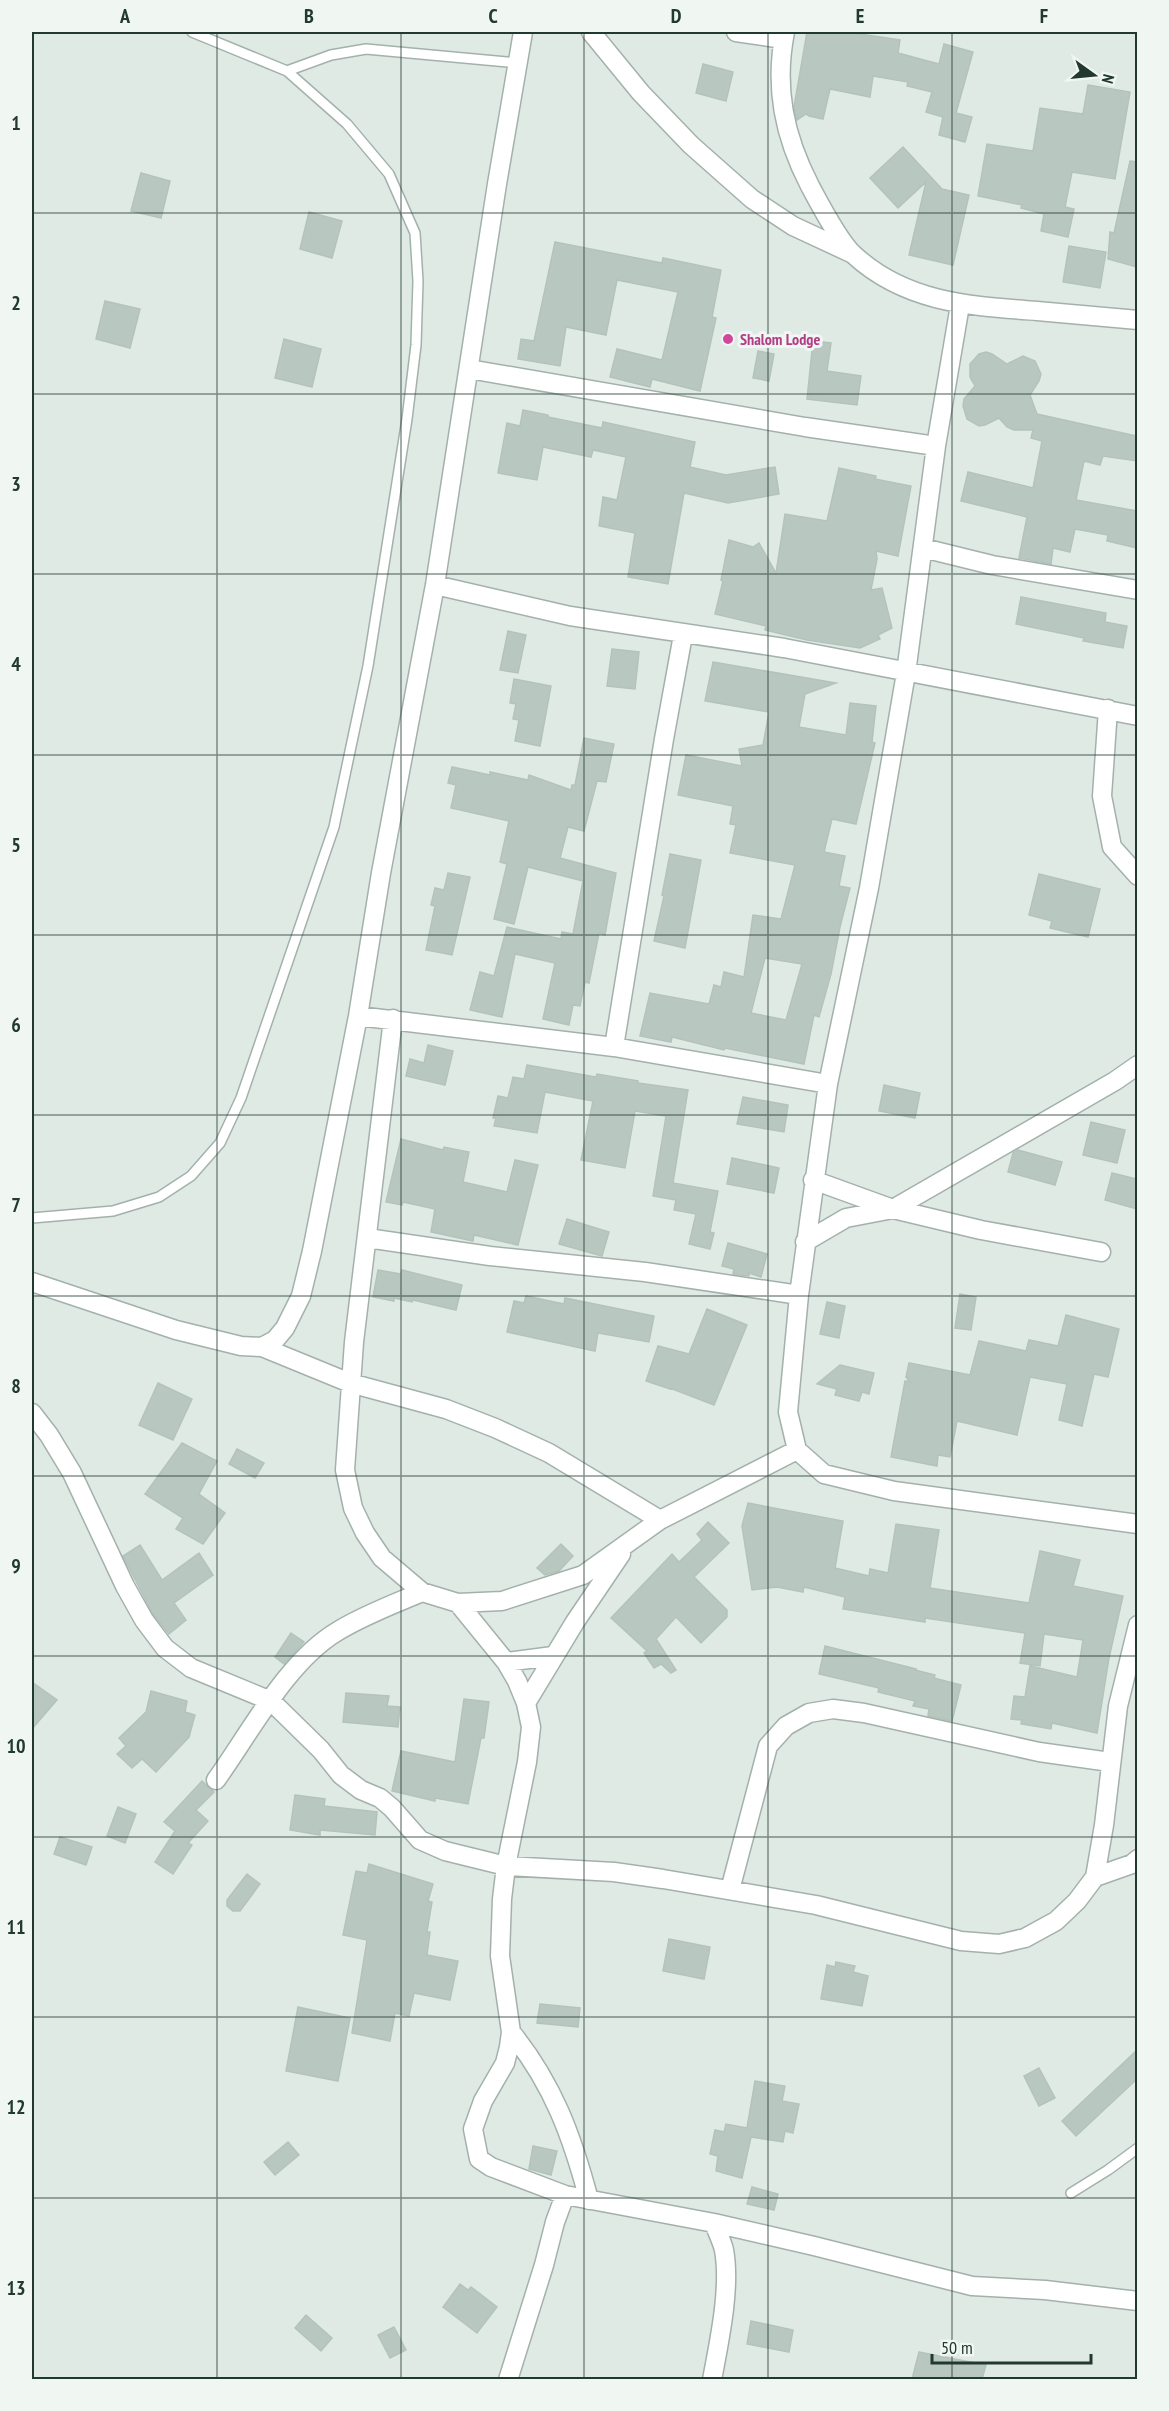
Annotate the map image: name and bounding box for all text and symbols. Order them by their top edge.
text: A [119,3,131,29]
text: B [304,3,314,29]
text: C [488,3,498,29]
text: D [671,3,682,29]
text: E [856,3,864,29]
text: F [1040,3,1048,29]
north arrow [1064,45,1124,105]
text: N [1098,72,1119,86]
text: 1 [11,110,21,136]
text: 2 [11,290,21,316]
place label: Shalom Lodge [740,329,820,349]
marker: Shalom Lodge [721,332,735,346]
text: 3 [11,471,21,497]
text: 4 [11,651,21,677]
text: 5 [11,832,21,858]
text: 6 [11,1012,21,1038]
text: 7 [11,1192,21,1218]
text: 8 [11,1373,21,1399]
text: 9 [11,1553,21,1579]
text: 10 [6,1733,26,1759]
text: 11 [6,1914,26,1940]
text: 12 [6,2094,26,2120]
text: 13 [6,2275,26,2301]
scale bar [932,2327,1091,2365]
text: 50 m [941,2336,973,2359]

